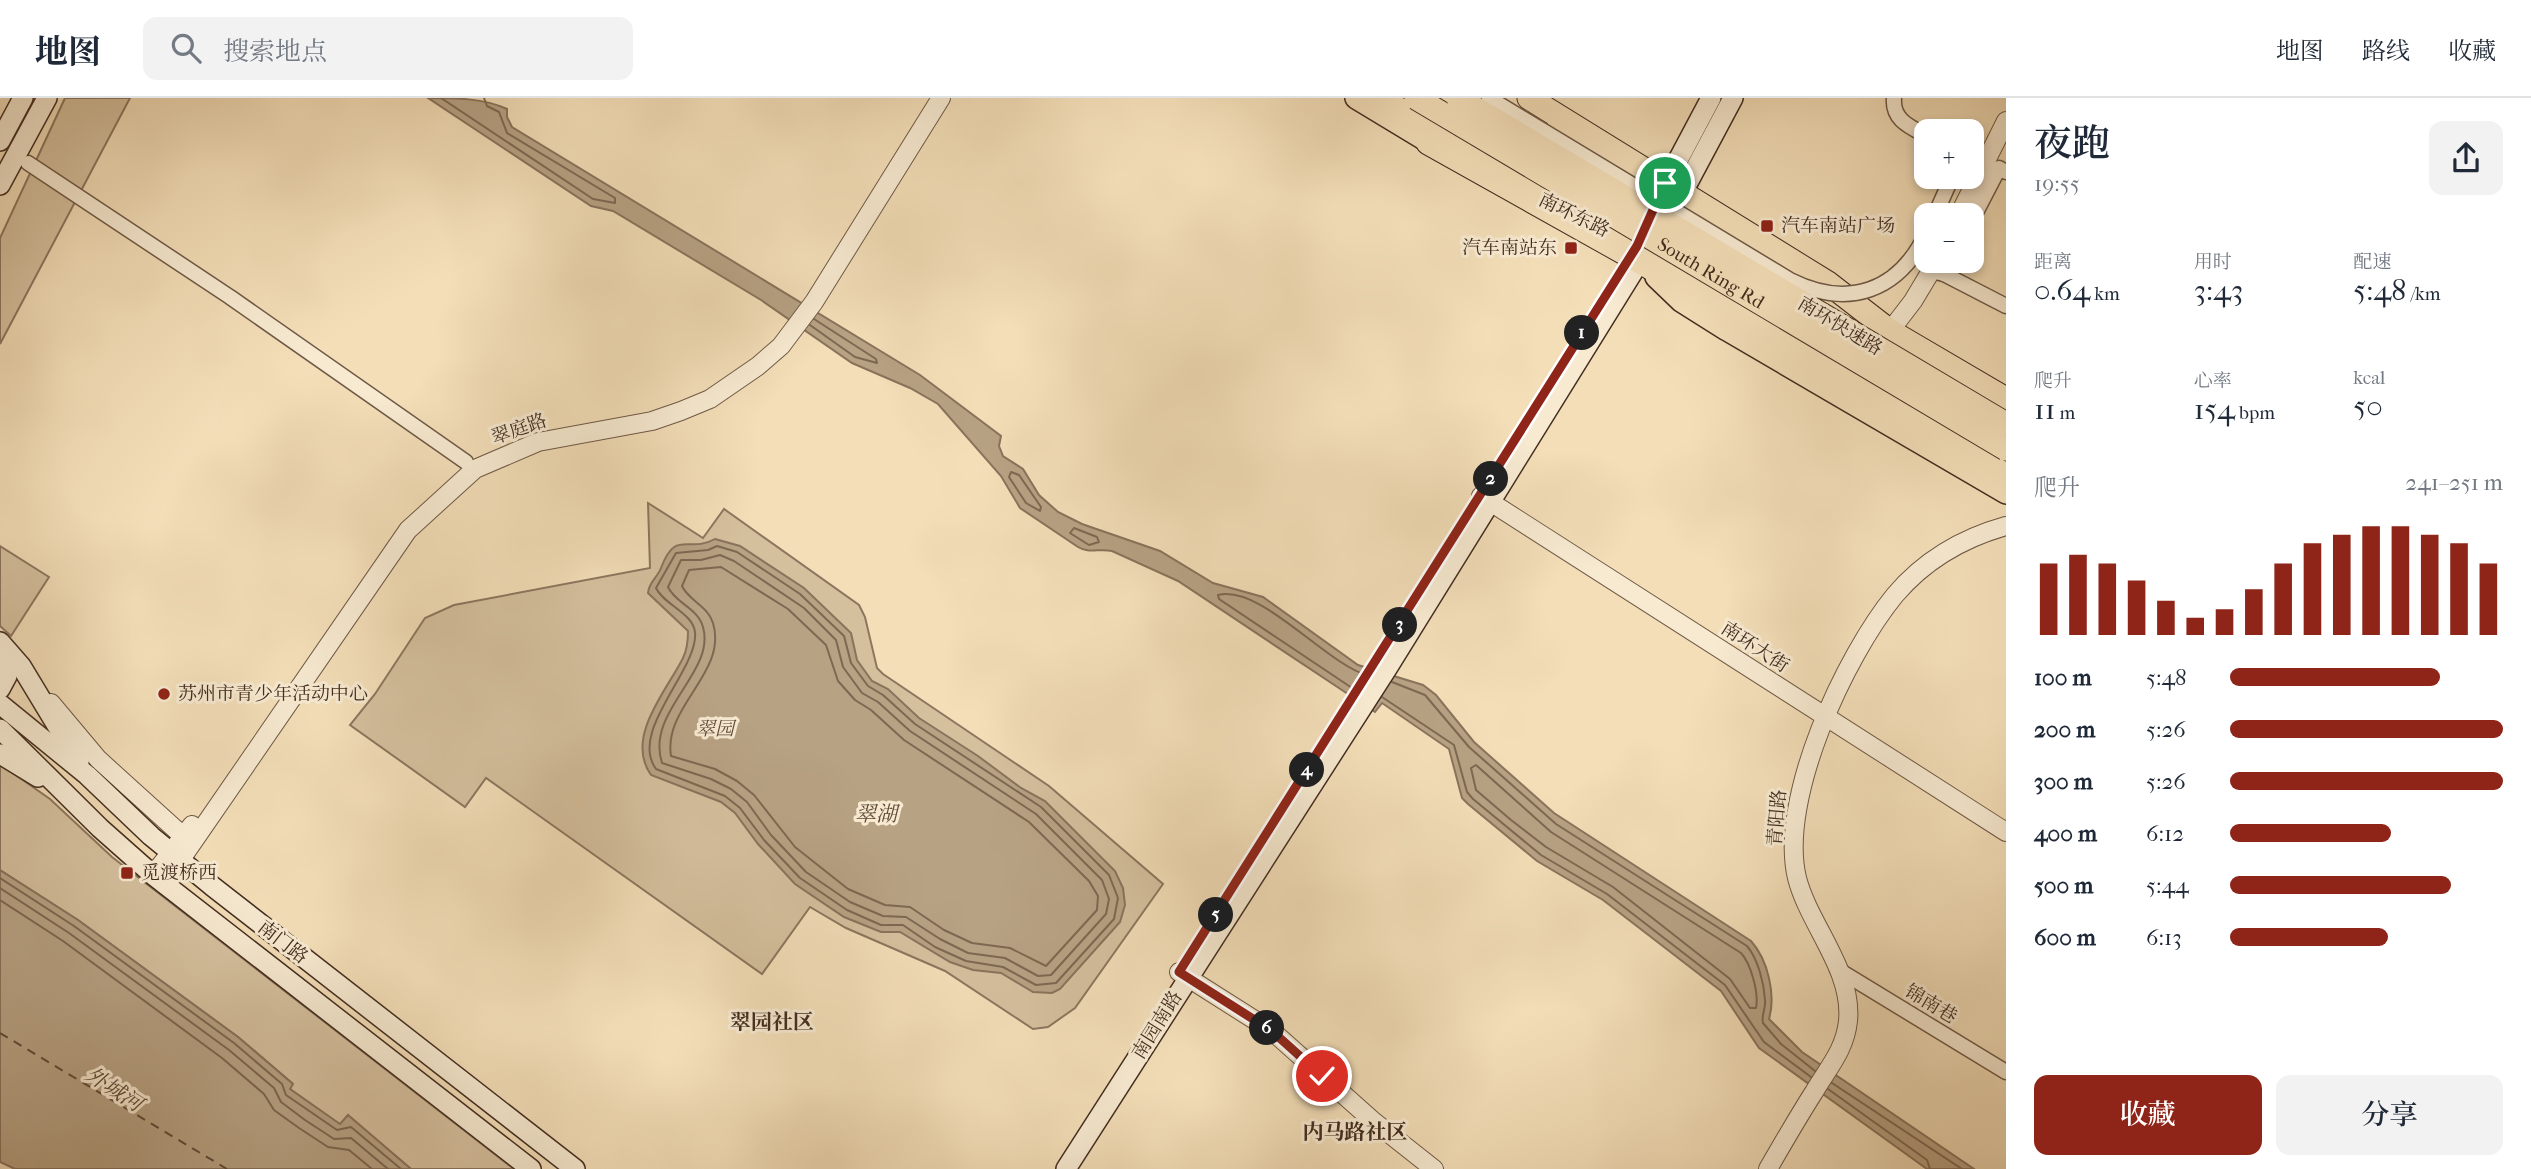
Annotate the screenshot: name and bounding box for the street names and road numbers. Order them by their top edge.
street label: 南环东路 [1535,188,1613,242]
street label: South Ring Rd [1654,233,1769,314]
street label: 南环快速路 [1794,292,1886,360]
street label: 翠庭路 [488,409,550,449]
street label: 南环大街 [1717,617,1793,677]
street label: 青阳路 [1764,789,1790,847]
street label: 南门路 [254,916,312,968]
street label: 锦南巷 [1901,980,1961,1028]
street label: 南园南路 [1128,987,1186,1063]

